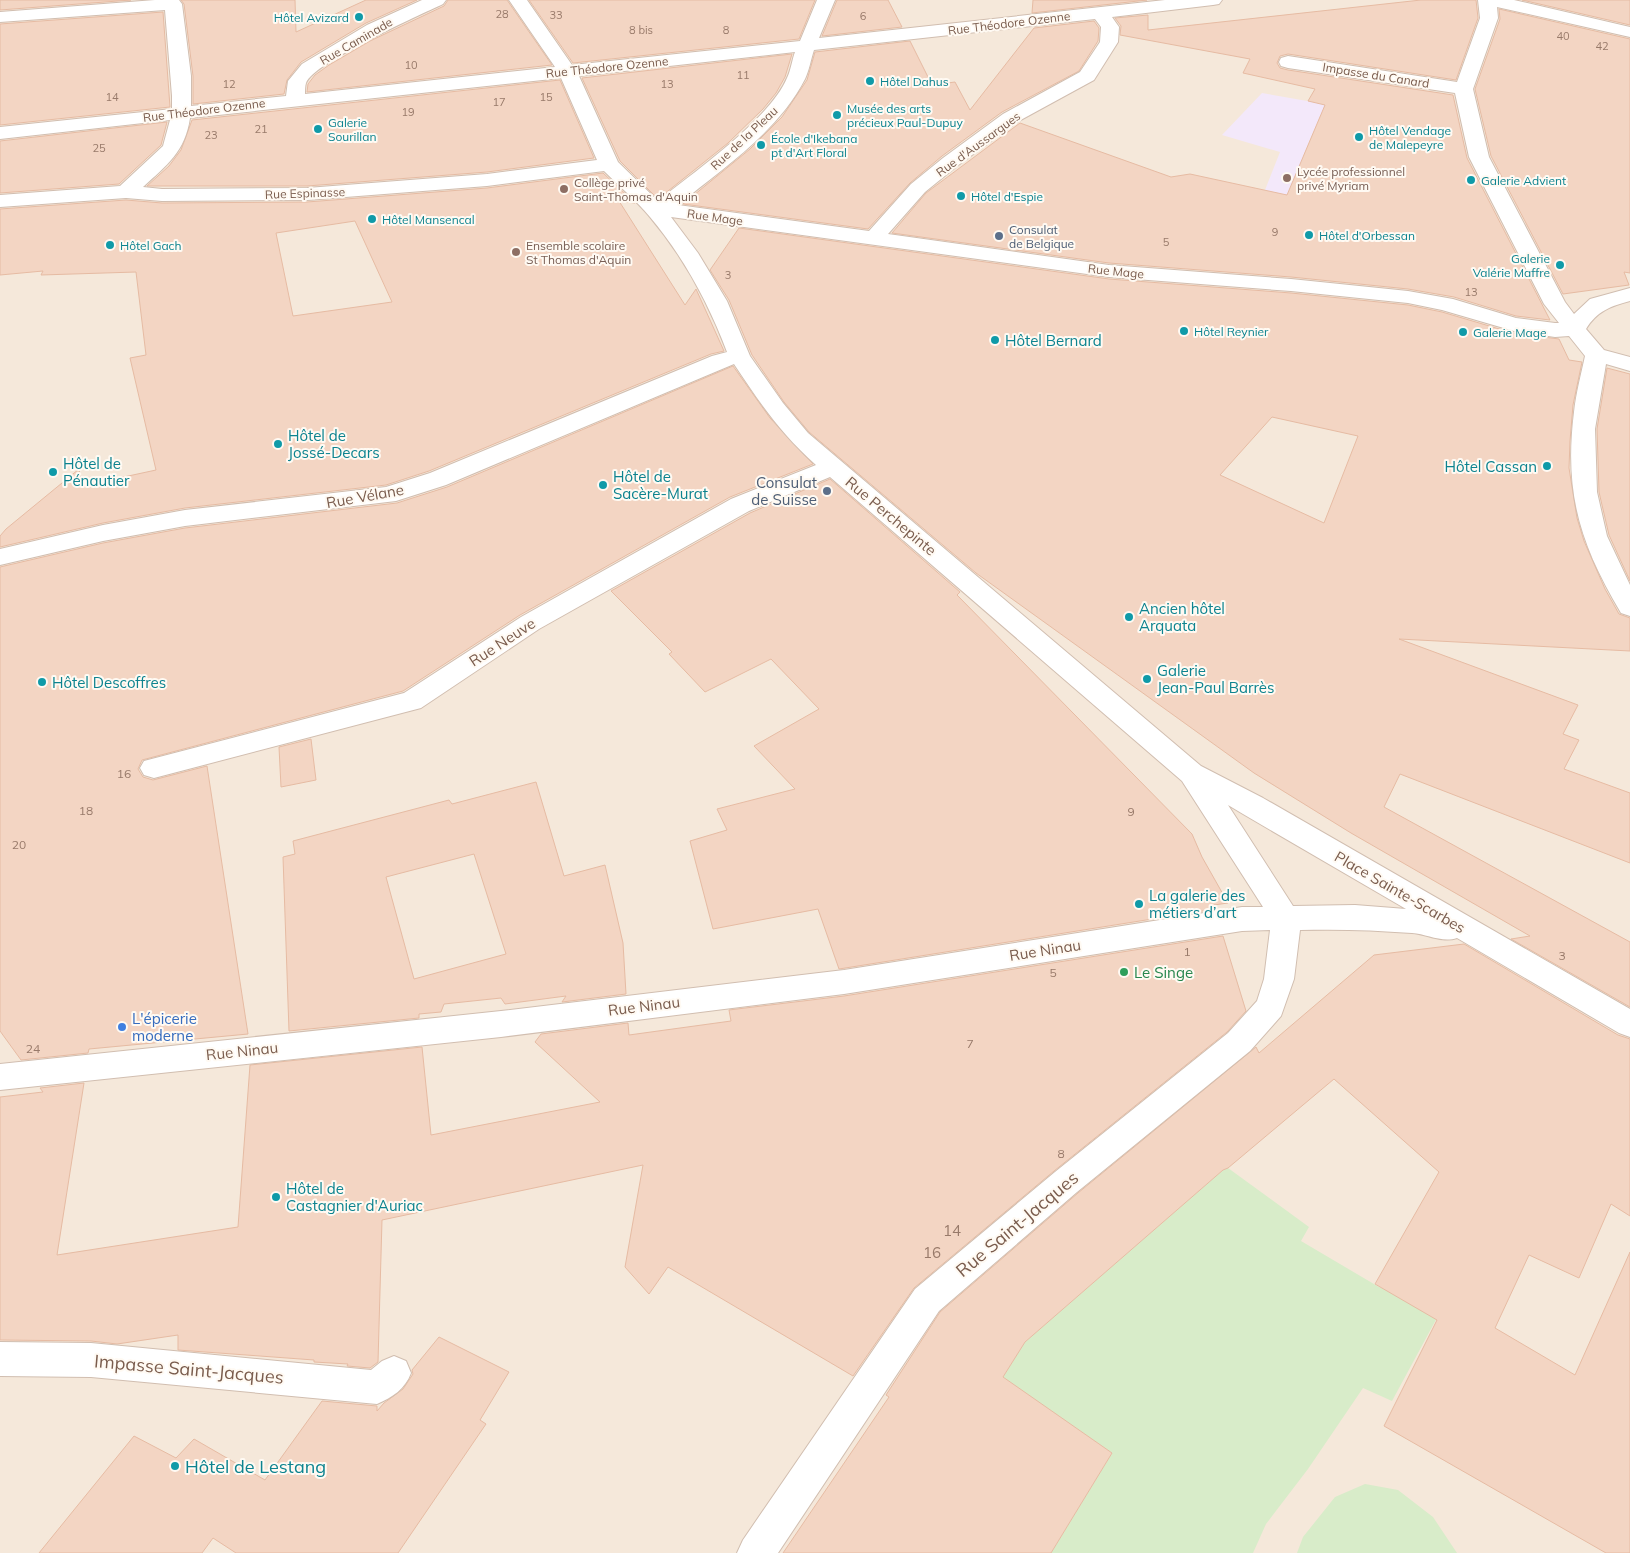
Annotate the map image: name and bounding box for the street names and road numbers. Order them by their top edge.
street label: Rue Théodore Ozenne [947,8,1071,38]
street label: Rue Caminade [317,14,395,68]
street label: Rue Théodore Ozenne [545,53,669,81]
street label: Impasse du Canard [1322,59,1430,91]
street label: Rue Théodore Ozenne [142,95,266,125]
street label: Rue de la Pleau [707,103,781,173]
street label: Rue d'Aussargues [933,108,1023,180]
street label: Rue Espinasse [264,184,346,202]
street label: Rue Mage [686,206,744,228]
street label: Rue Mage [1087,261,1145,281]
street label: Rue Perchepinte [842,472,940,560]
street label: Rue Vélane [325,480,405,512]
street label: Rue Neuve [465,614,539,670]
street label: Place Sainte-Scarbes [1331,847,1469,937]
street label: Rue Ninau [1008,935,1082,965]
street label: Rue Ninau [607,992,681,1020]
street label: Rue Ninau [205,1038,279,1064]
street label: Rue Saint-Jacques [951,1166,1083,1282]
street label: Impasse Saint-Jacques [93,1349,285,1389]

